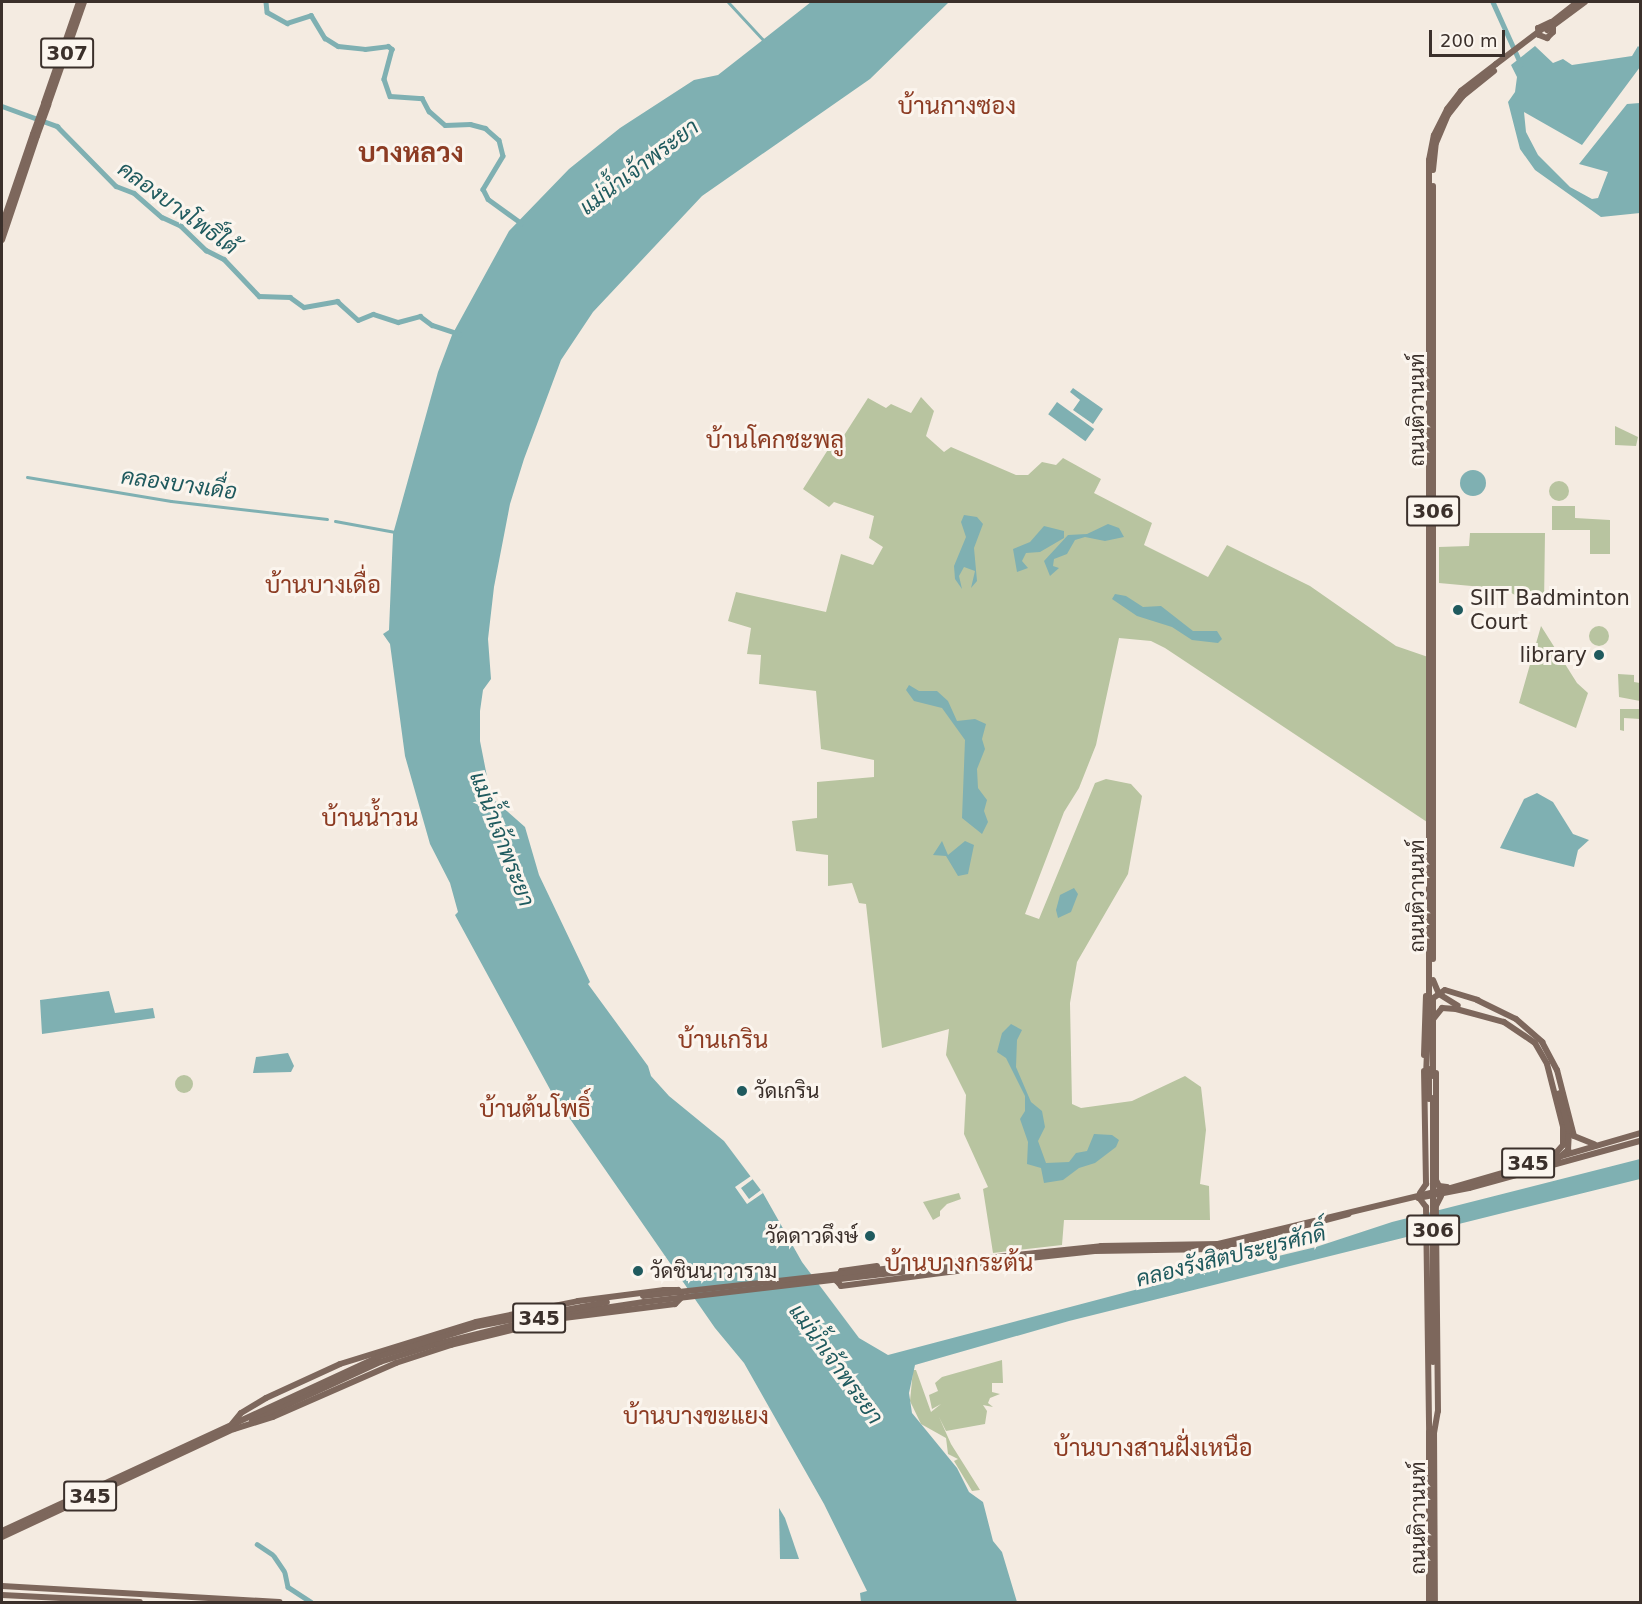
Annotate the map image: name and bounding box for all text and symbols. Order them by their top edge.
scale bar [1432,18,1508,56]
text: 200 m [1440,30,1498,51]
road number: 307 [40,36,94,70]
district label: บ้านกางซอง [898,93,1016,121]
water label: แม่น้ำเจ้าพระยา [574,114,704,220]
district label: บางหลวง [358,137,464,169]
water label: คลองบางโพธิ์ใต้ [113,156,243,260]
street label: ถนนติวานนท์ [1404,353,1430,467]
district label: บ้านโคกชะพลู [706,427,844,455]
water label: คลองบางเดื่อ [119,463,239,505]
road number: 306 [1406,494,1460,528]
district label: บ้านบางเดื่อ [265,572,381,600]
place label: SIIT Badminton Court [1470,585,1630,635]
marker: SIIT Badminton Court [1451,603,1465,617]
place label: library [1519,642,1587,668]
marker: library [1592,648,1606,662]
water label: แม่น้ำเจ้าพระยา [464,768,540,910]
district label: บ้านน้ำวน [322,805,418,833]
street label: ถนนติวานนท์ [1404,839,1430,953]
district label: บ้านเกริน [678,1027,768,1055]
place label: วัดเกริน [754,1078,819,1104]
marker: วัดเกริน [735,1084,749,1098]
district label: บ้านต้นโพธิ์ [479,1096,591,1124]
road number: 345 [1501,1146,1555,1180]
road number: 306 [1406,1213,1460,1247]
water label: คลองรังสิตประยูรศักดิ์ [1133,1220,1329,1292]
place label: วัดดาวดึงษ์ [765,1223,858,1249]
marker: วัดดาวดึงษ์ [863,1229,877,1243]
district label: บ้านบางกระต้น [885,1250,1033,1278]
place label: วัดชินนาวาราม [650,1258,777,1284]
marker: วัดชินนาวาราม [631,1264,645,1278]
water label: แม่น้ำเจ้าพระยา [784,1299,888,1429]
road number: 345 [512,1301,566,1335]
district label: บ้านบางขะแยง [623,1403,769,1431]
district label: บ้านบางสานฝั่งเหนือ [1053,1435,1253,1463]
street label: ถนนติวานนท์ [1405,1461,1431,1575]
road number: 345 [63,1479,117,1513]

